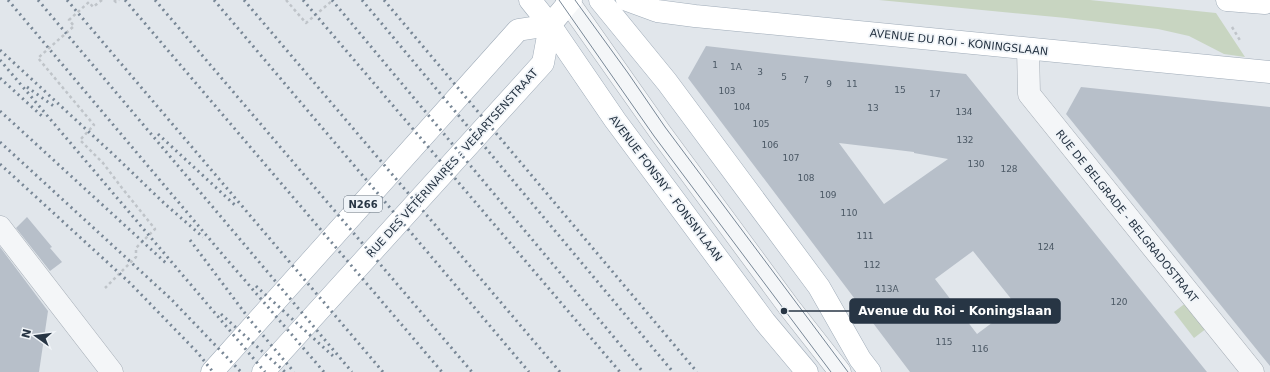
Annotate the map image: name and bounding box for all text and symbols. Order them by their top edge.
street label: AVENUE DU ROI - KONINGSLAAN [869,27,1049,58]
house number: 1 [712,60,718,70]
house number: 1A [730,62,743,72]
street label: RUE DES VÉTÉRINAIRES - VEEARTSENSTRAAT [364,66,541,260]
house number: 3 [757,67,763,77]
house number: 5 [781,72,787,82]
house number: 7 [803,75,809,85]
house number: 9 [826,79,832,89]
house number: 11 [846,79,858,89]
house number: 15 [894,85,906,95]
house number: 103 [718,86,736,96]
house number: 17 [929,89,941,99]
house number: 104 [733,102,751,112]
house number: 13 [867,103,879,113]
house number: 134 [955,107,973,117]
street label: AVENUE FONSNY - FONSNYLAAN [606,113,725,264]
house number: 105 [752,119,770,129]
street label: RUE DE BELGRADE - BELGRADOSTRAAT [1053,127,1201,305]
house number: 132 [956,135,974,145]
house number: 106 [761,140,779,150]
house number: 107 [782,153,800,163]
house number: 130 [967,159,985,169]
house number: 128 [1000,164,1018,174]
house number: 108 [797,173,815,183]
house number: 109 [819,190,837,200]
road number: N266 [344,196,382,212]
house number: 110 [840,208,858,218]
house number: 111 [856,231,874,241]
house number: 124 [1037,242,1055,252]
house number: 112 [863,260,881,270]
house number: 113A [875,284,900,294]
house number: 120 [1110,297,1128,307]
callout: Avenue du Roi - Koningslaan [850,299,1060,323]
text: Avenue du Roi - Koningslaan [858,304,1052,318]
north arrow [16,316,56,356]
text: N [19,328,34,340]
house number: 115 [935,337,953,347]
house number: 116 [971,344,989,354]

